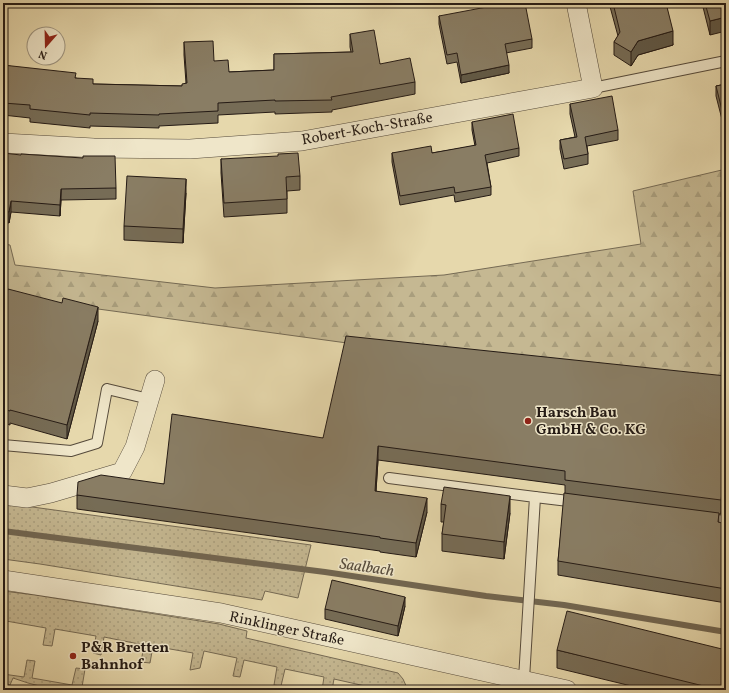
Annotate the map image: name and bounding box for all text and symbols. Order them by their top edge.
north arrow [26,26,66,66]
text: N [37,46,49,62]
street label: Robert-Koch-Straße [300,108,434,151]
place label: Harsch Bau GmbH & Co. KG [536,403,646,441]
marker: Harsch Bau GmbH & Co. KG [523,416,533,426]
water label: Saalbach [338,553,395,583]
street label: Rinklinger Straße [227,607,346,652]
place label: P&R Bretten Bahnhof [81,638,169,676]
marker: P&R Bretten Bahnhof [68,651,78,661]

